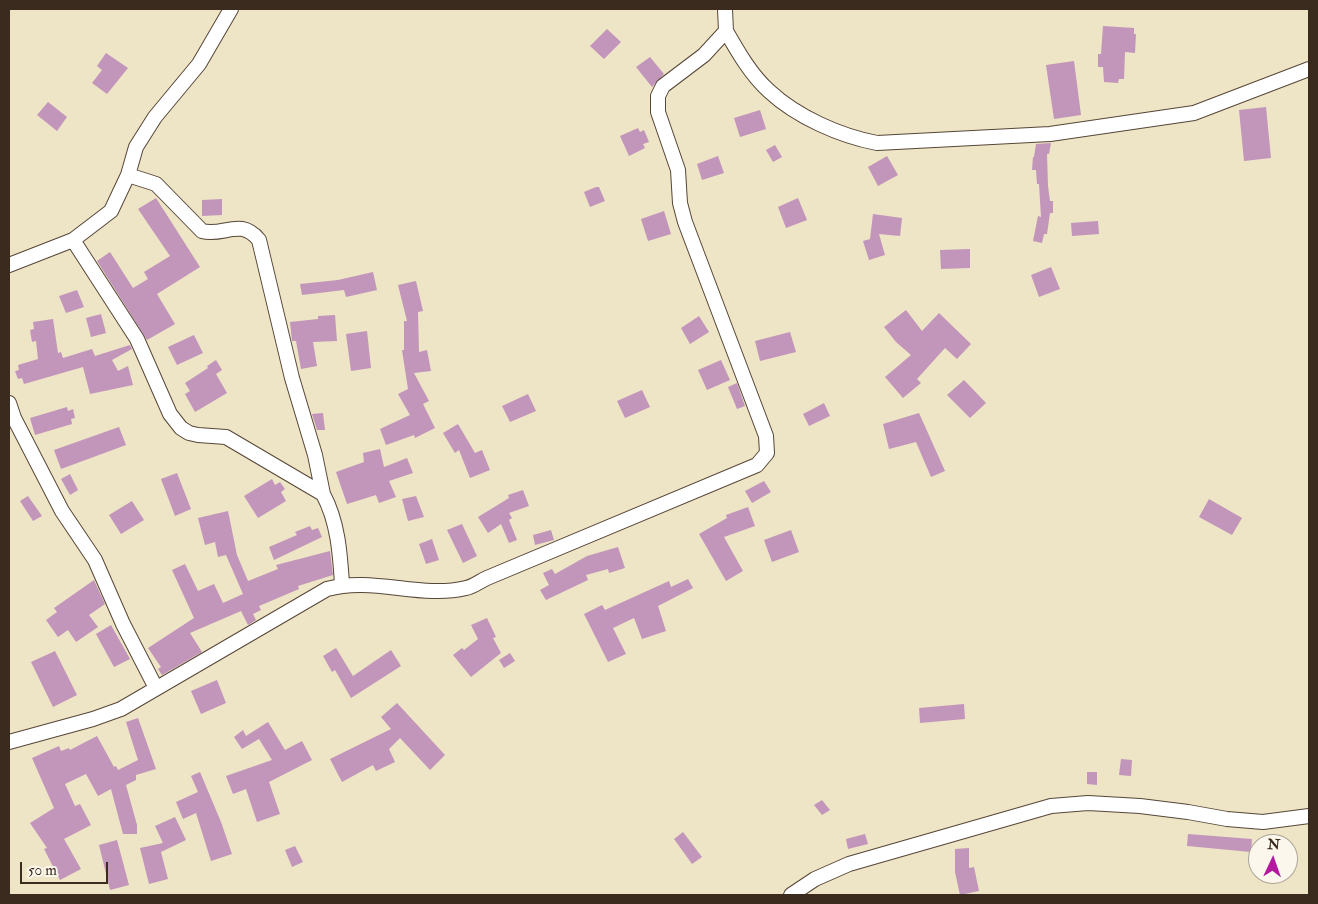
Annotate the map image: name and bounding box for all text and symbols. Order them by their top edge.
north arrow [1248,834,1298,884]
text: N [1267,836,1280,853]
scale bar [22,852,110,884]
text: 50 m [28,861,57,880]

